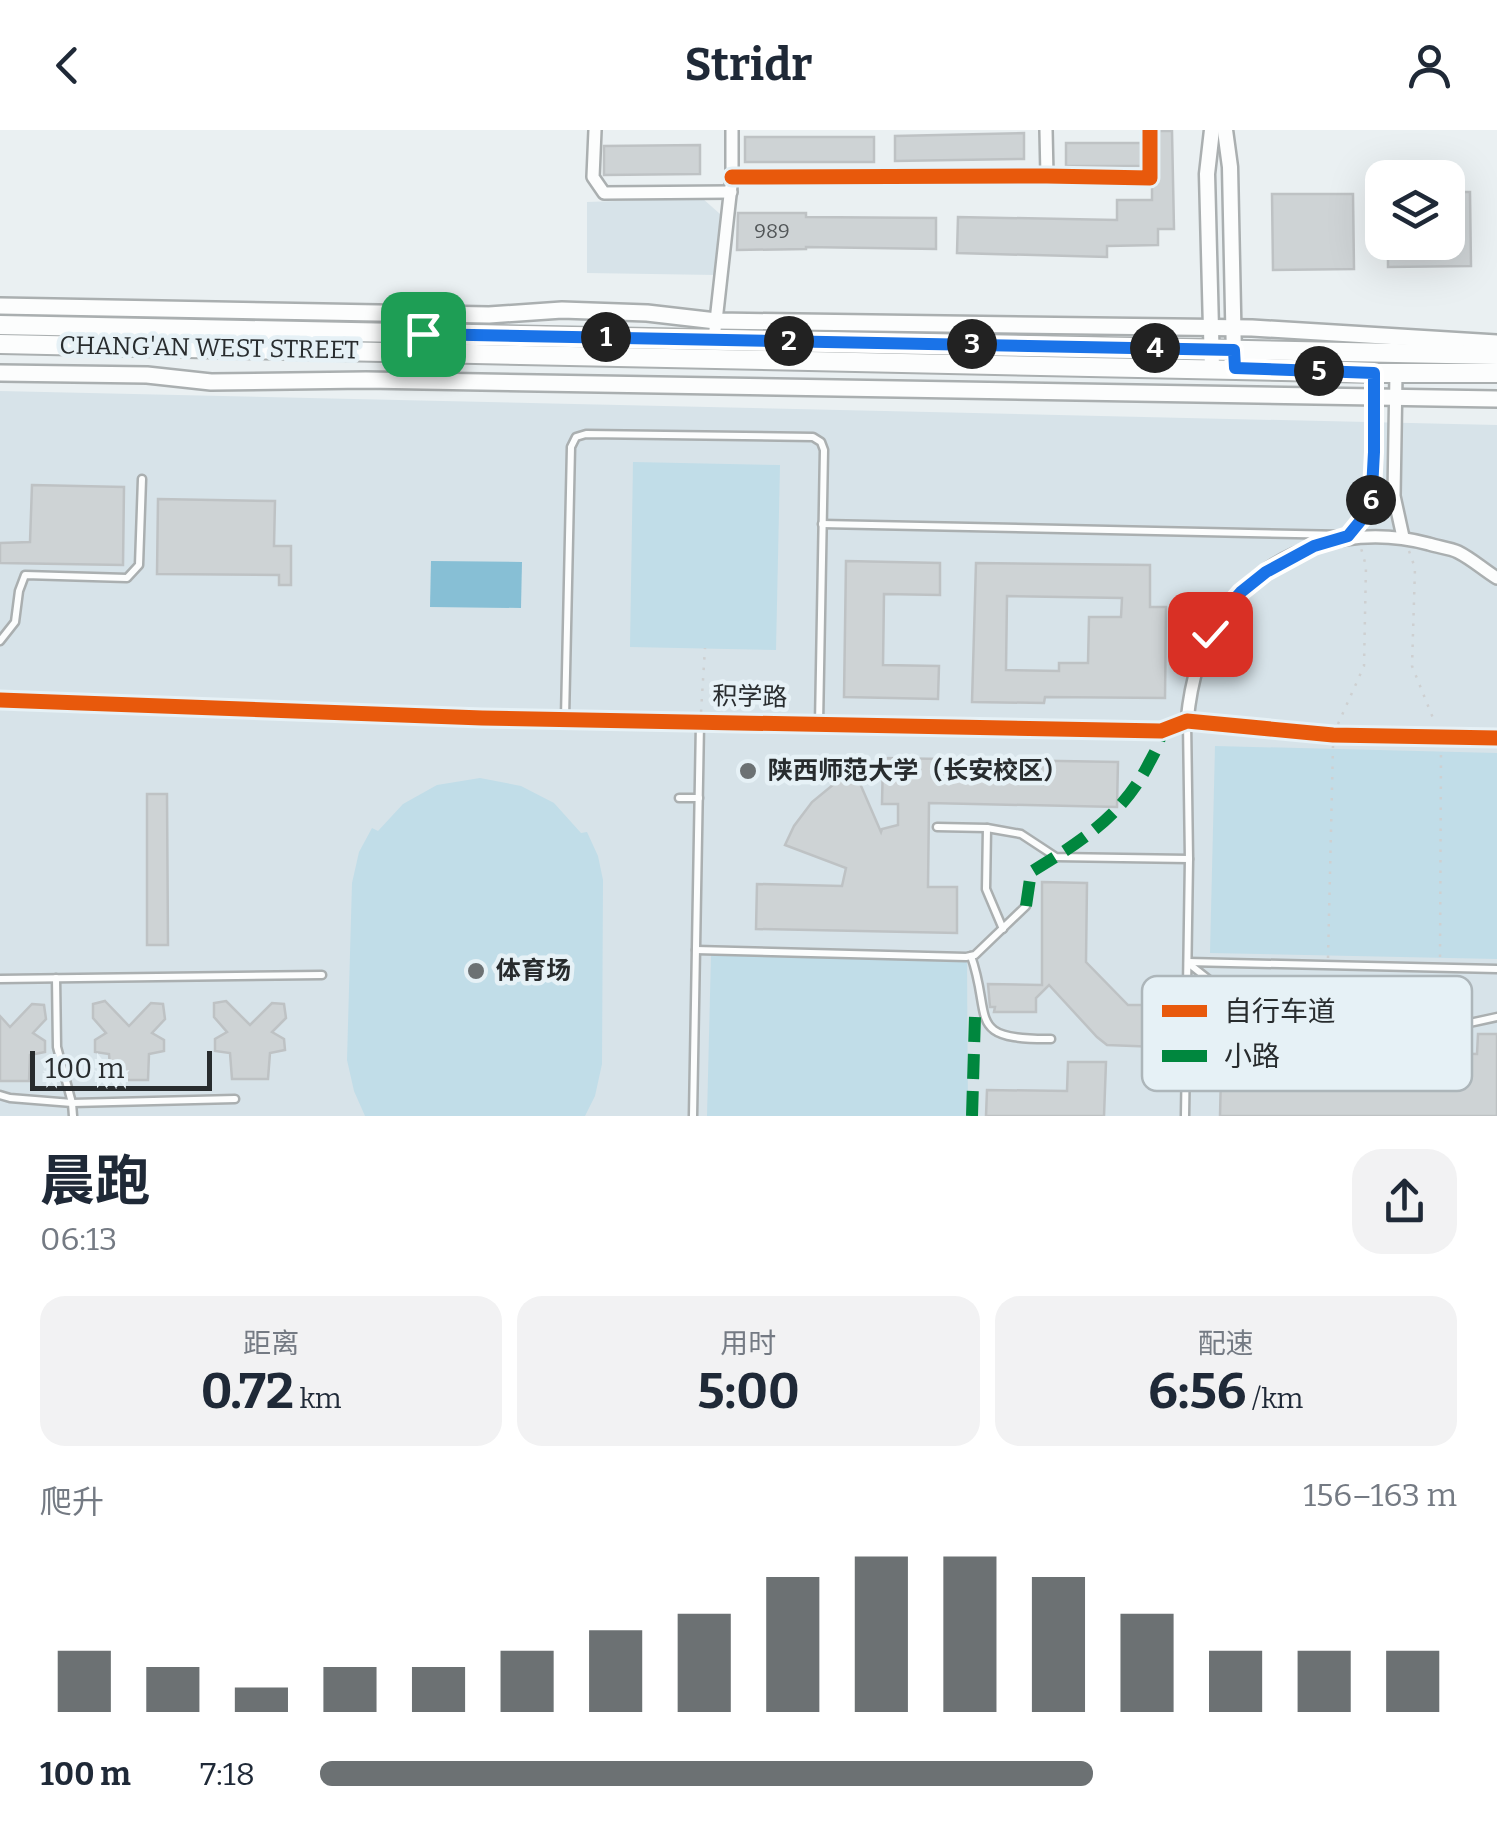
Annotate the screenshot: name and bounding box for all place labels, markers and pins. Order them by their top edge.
pin [381,292,466,377]
pin: 1 [581,312,631,362]
pin: 2 [764,316,814,366]
pin: 3 [947,319,997,369]
pin: 4 [1130,323,1180,373]
pin: 5 [1294,346,1344,396]
pin: 6 [1346,475,1396,525]
pin [1168,592,1253,677]
place label: 陕西师范大学（长安校区） [768,756,1068,786]
marker: 陕西师范大学（长安校区） [737,760,759,782]
place label: 体育场 [496,956,571,986]
marker: 体育场 [465,960,487,982]

